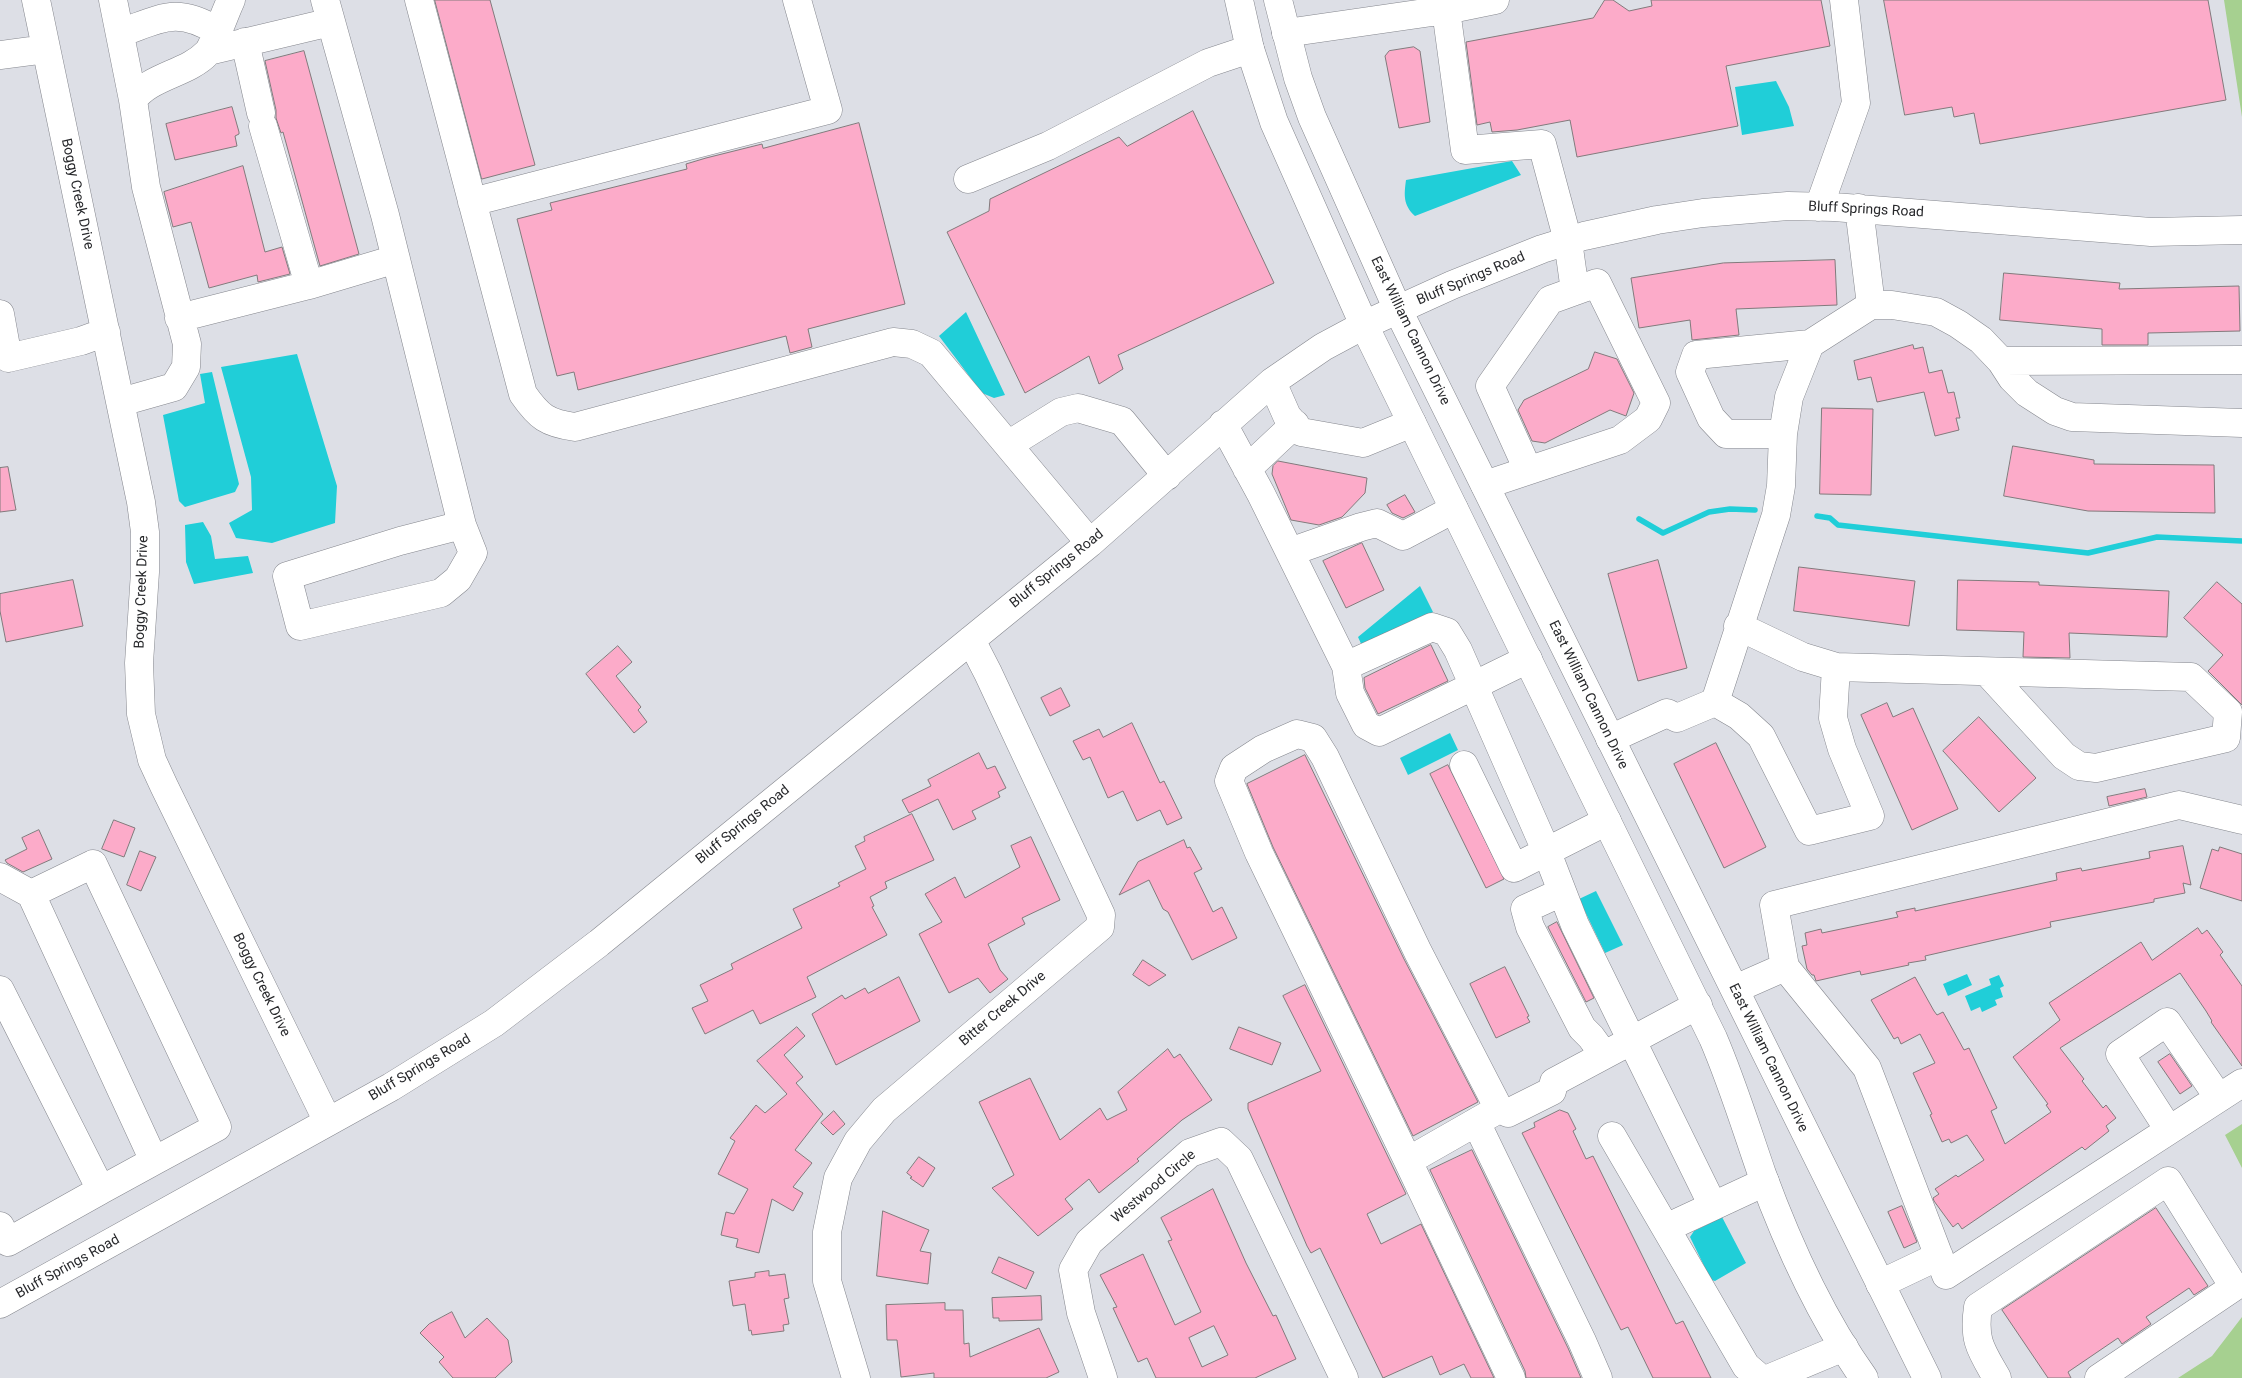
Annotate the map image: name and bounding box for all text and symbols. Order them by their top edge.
street label: Boggy Creek Drive [57,137,97,251]
street label: Bluff Springs Road [1808,199,1924,221]
street label: Bluff Springs Road [1414,249,1528,309]
street label: East William Cannon Drive [1367,254,1453,408]
street label: Bluff Springs Road [1007,526,1107,612]
street label: Boggy Creek Drive [132,535,152,649]
street label: East William Cannon Drive [1545,618,1631,772]
street label: Bluff Springs Road [693,782,793,868]
street label: Boggy Creek Drive [229,930,293,1040]
street label: Bitter Creek Drive [956,968,1050,1050]
street label: East William Cannon Drive [1725,981,1811,1135]
street label: Bluff Springs Road [366,1031,474,1105]
street label: Westwood Circle [1109,1147,1199,1227]
street label: Bluff Springs Road [13,1232,123,1302]

